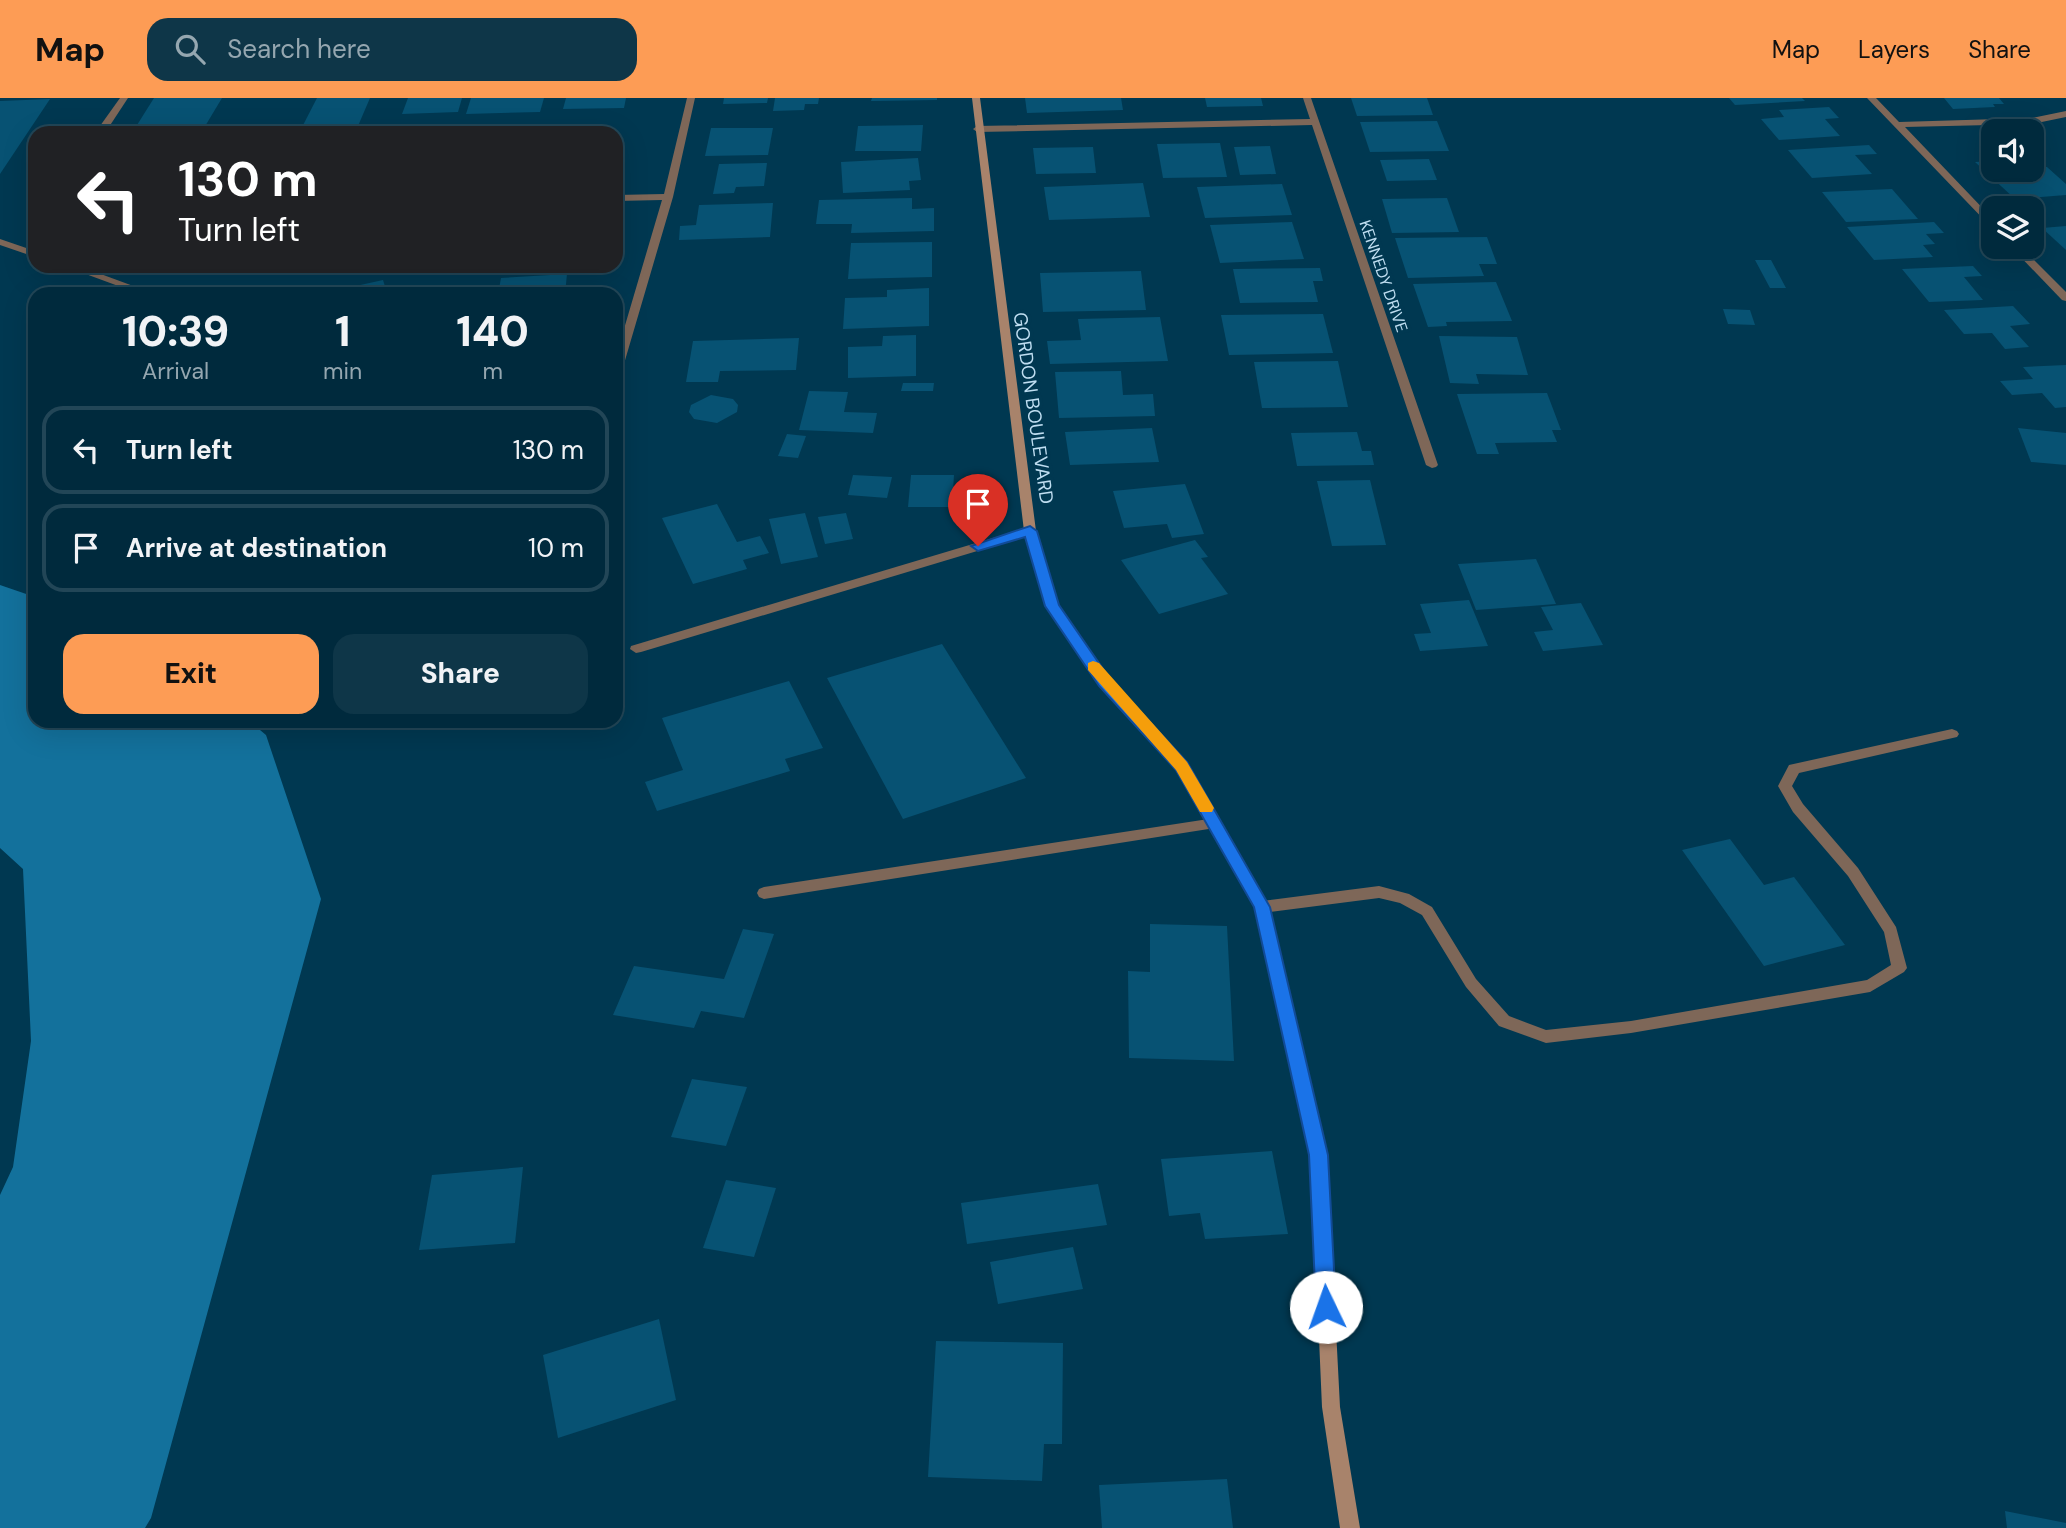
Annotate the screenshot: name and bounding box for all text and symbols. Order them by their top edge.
search box [147,18,637,81]
text: Map [35,28,105,71]
icon: search [171,30,209,68]
text: Search here [227,32,371,66]
text: Map [1772,34,1820,65]
text: Layers [1858,34,1930,65]
text: Share [1968,34,2031,65]
map controls [1981,119,2044,259]
button: sound [1981,119,2044,182]
text: 130 m [178,147,318,211]
icon: left [63,154,154,245]
button: layers [1981,196,2044,259]
text: Turn left [178,209,300,251]
street label: KENNEDY DRIVE [1355,217,1413,335]
text: 10:39 [122,304,229,359]
text: 1 [335,304,350,359]
text: 140 [456,304,529,359]
street label: GORDON BOULEVARD [1008,310,1059,506]
text: Arrival [142,356,209,386]
text: min [323,356,362,386]
text: m [482,356,503,386]
icon: left [67,431,105,469]
text: Turn left [126,433,233,467]
text: 130 m [513,433,584,467]
pin [948,474,1008,546]
icon: arrive [959,485,997,523]
icon: arrive [67,529,105,567]
text: Arrive at destination [126,531,387,565]
text: 10 m [528,531,584,565]
button: Exit [63,634,319,714]
button: Share [333,634,588,714]
position arrow [1289,1270,1363,1344]

